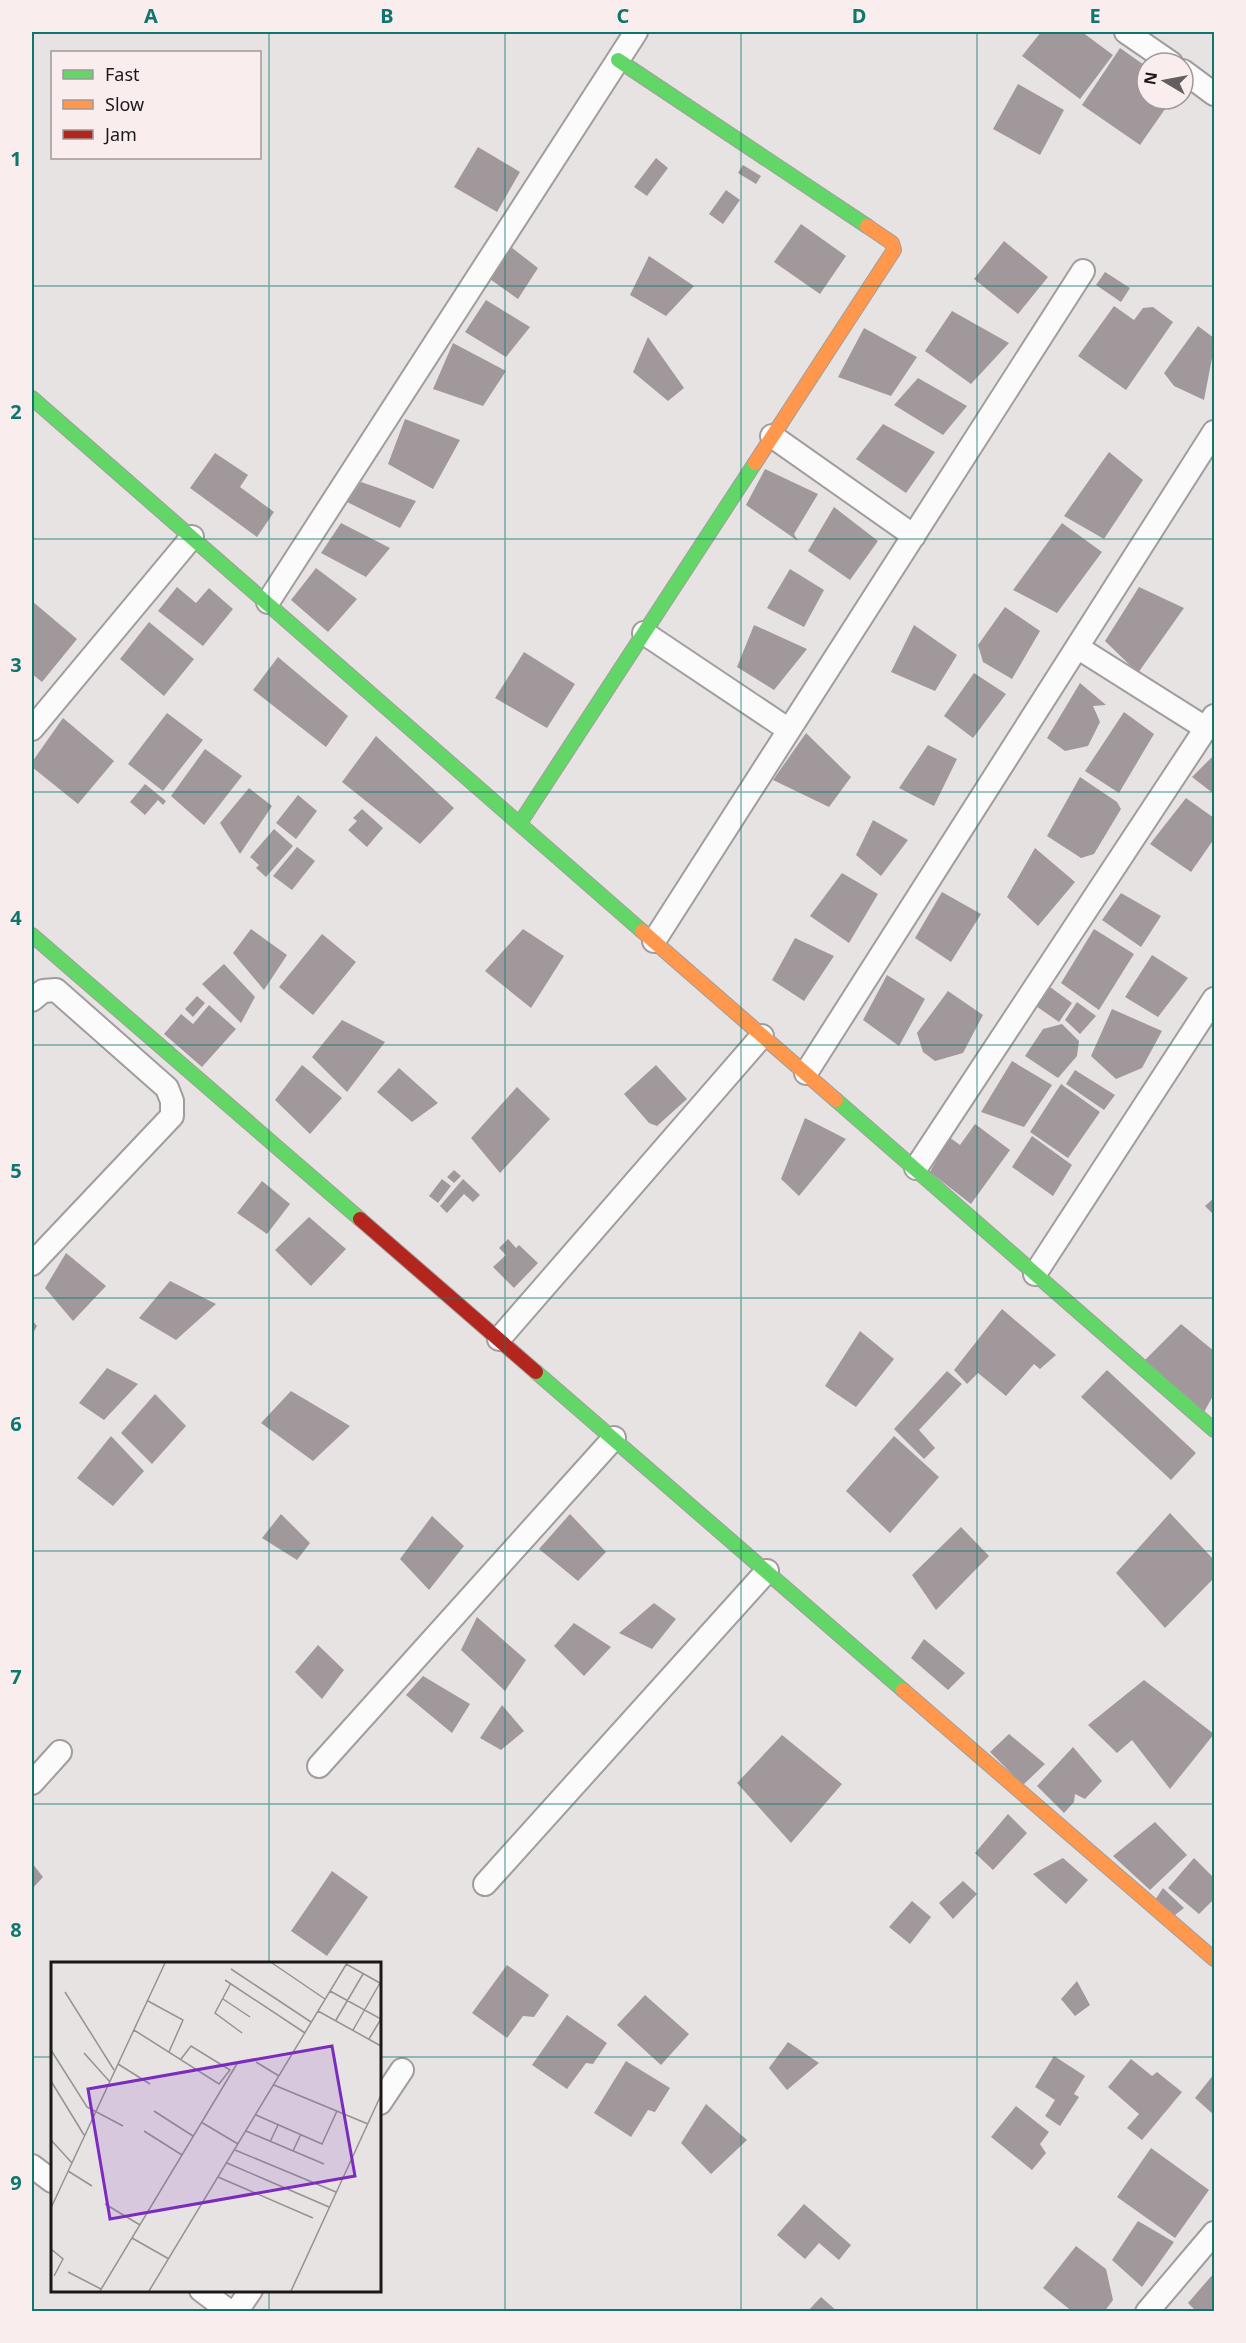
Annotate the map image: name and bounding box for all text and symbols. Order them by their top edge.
text: A [144,2,158,29]
text: B [380,2,394,29]
text: C [617,2,630,29]
text: D [852,2,866,29]
text: E [1089,2,1101,29]
legend [51,51,261,159]
north arrow [1135,51,1195,111]
text: Fast [105,62,140,86]
text: N [1138,70,1162,87]
text: Slow [105,92,144,116]
text: Jam [103,122,137,146]
text: 1 [10,145,22,172]
text: 2 [10,398,22,425]
text: 3 [10,651,22,678]
text: 4 [10,904,22,931]
text: 5 [10,1157,22,1184]
text: 6 [10,1410,22,1437]
text: 7 [10,1663,22,1690]
text: 8 [10,1916,22,1943]
inset map [51,1962,381,2292]
text: 9 [10,2169,22,2196]

